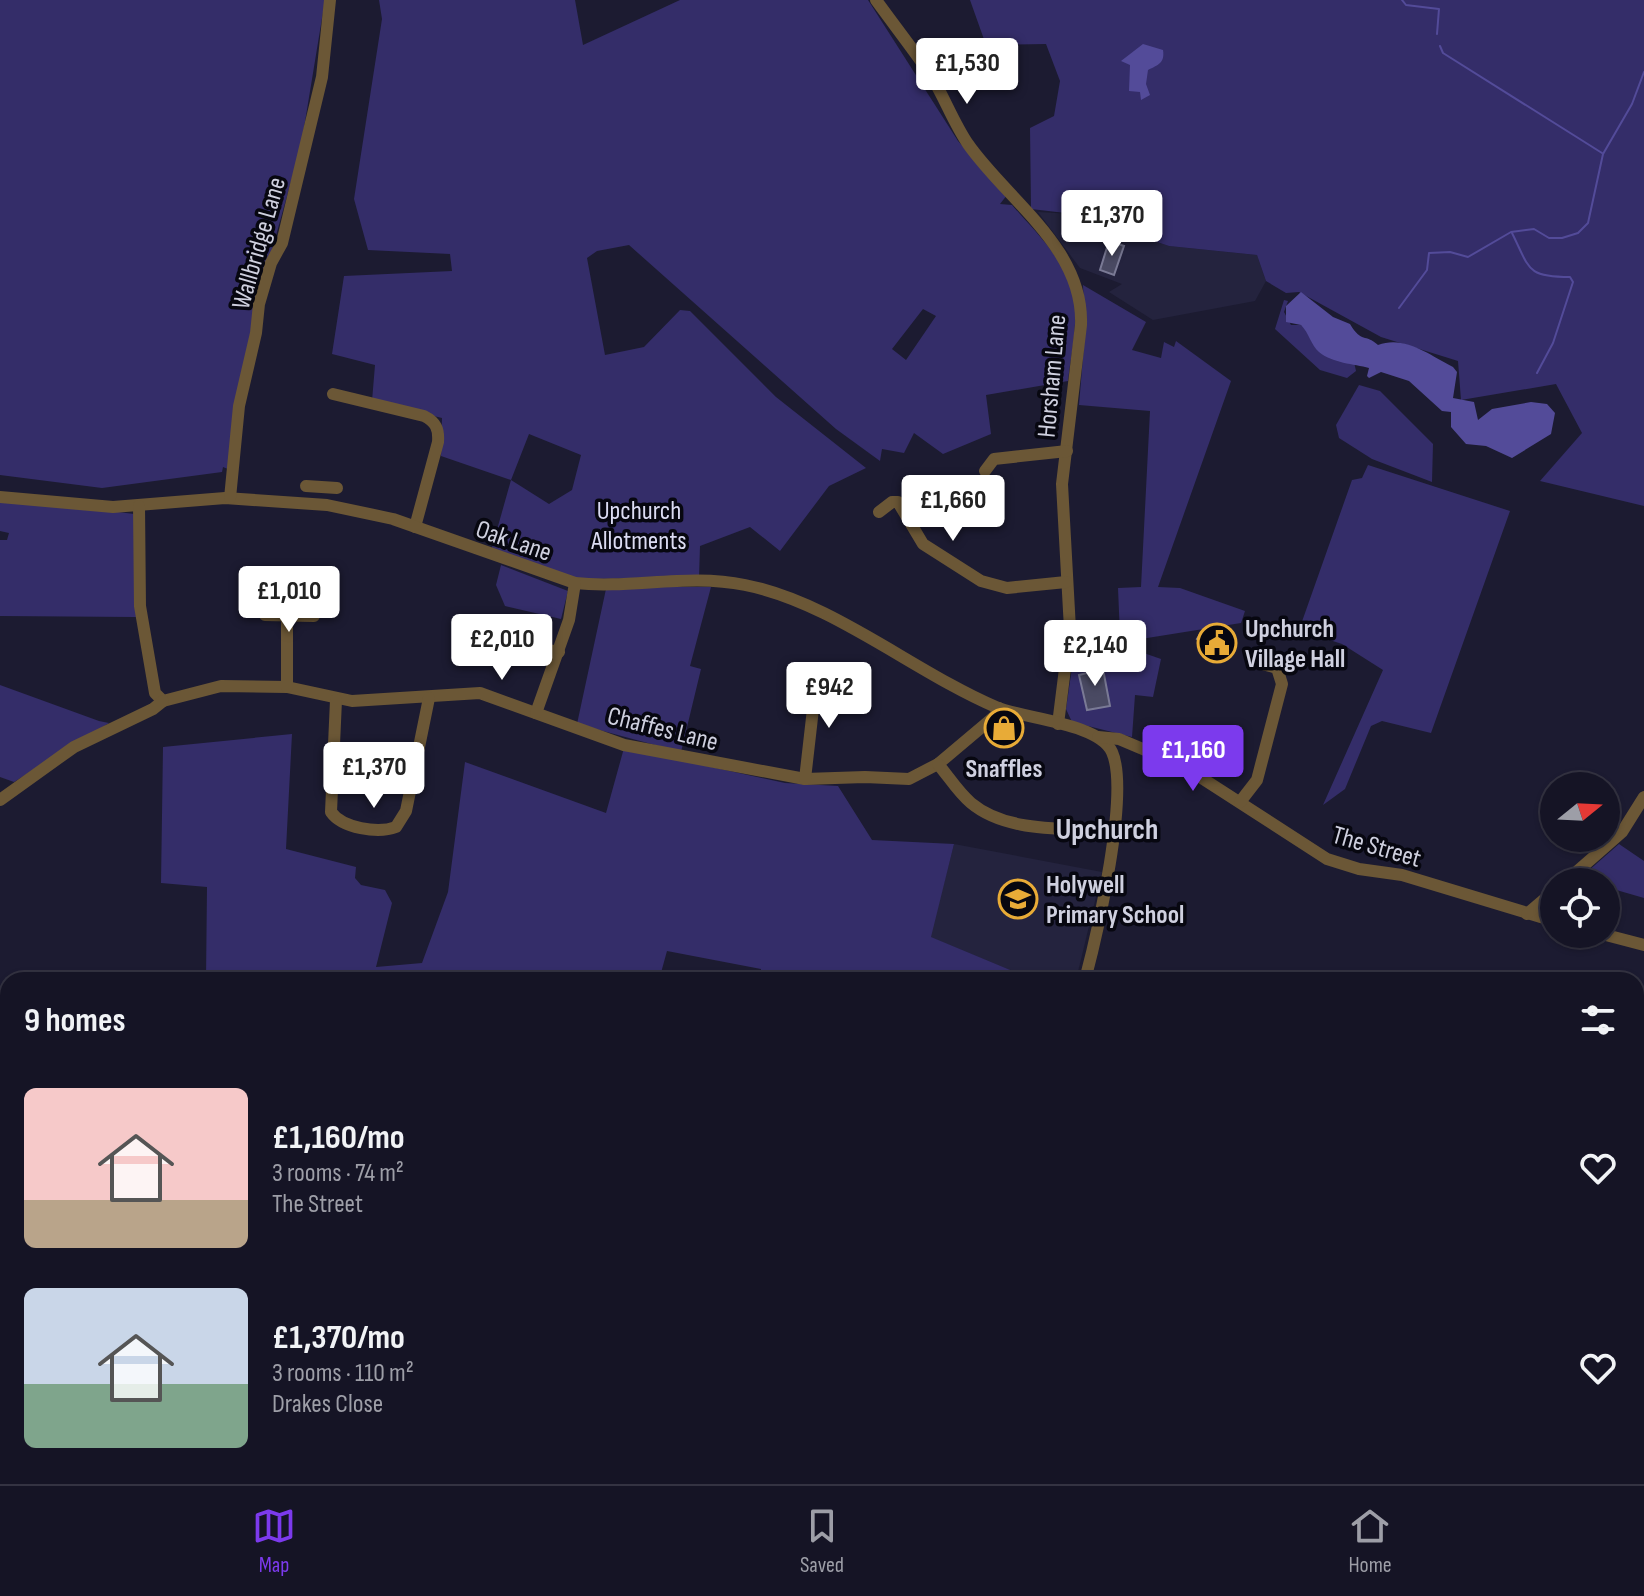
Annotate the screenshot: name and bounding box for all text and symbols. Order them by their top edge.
pin: £1,530 [902,38,1032,106]
text: £1,530 [934,48,1000,79]
street label: Wallbridge Lane [226,174,293,313]
pin: £1,370 [1047,190,1177,258]
text: £1,370 [1079,200,1145,231]
street label: Horsham Lane [1032,313,1073,439]
pin: £1,660 [888,475,1018,543]
text: £1,660 [920,485,986,516]
park label: Upchurch Allotments [590,496,687,557]
street label: Oak Lane [472,514,555,569]
pin: £1,010 [224,566,354,634]
text: £1,010 [257,576,321,607]
pin: £2,010 [437,614,567,682]
place label: Upchurch Village Hall [1245,614,1345,675]
pin: £2,140 [1030,620,1160,688]
public building icon: Upchurch Village Hall [1196,622,1238,664]
text: £2,010 [469,624,535,655]
text: £2,140 [1062,630,1128,661]
pin: £942 [782,662,876,730]
text: £942 [804,672,854,703]
street label: Chaffes Lane [604,701,721,758]
shop icon: Snaffles [983,707,1025,749]
pin: £1,160 [1128,725,1258,793]
text: £1,160 [1160,735,1226,766]
pin: £1,370 [309,742,439,810]
text: £1,370 [341,752,407,783]
place label: Snaffles [966,754,1042,785]
north arrow [1540,772,1620,852]
map controls [1540,772,1620,948]
district label: Upchurch [1056,812,1158,848]
street label: The Street [1329,820,1425,875]
button: locate [1540,868,1620,948]
place label: Holywell Primary School [1046,870,1184,931]
school or university icon: Holywell Primary School [997,878,1039,920]
icon: filters [1576,998,1620,1042]
text: 9 homes [24,1000,125,1041]
text: £1,160/mo [272,1117,405,1158]
icon: home [88,1120,184,1216]
icon: heart [1576,1146,1620,1190]
text: 3 rooms · 74 m² [272,1158,404,1189]
text: The Street [272,1189,363,1220]
text: £1,370/mo [272,1317,405,1358]
icon: home [88,1320,184,1416]
icon: heart [1576,1346,1620,1390]
text: 3 rooms · 110 m² [272,1358,414,1389]
text: Drakes Close [272,1389,383,1420]
tab: Map [252,1504,296,1579]
tab: Saved [800,1504,844,1579]
tab: Home [1348,1504,1392,1579]

